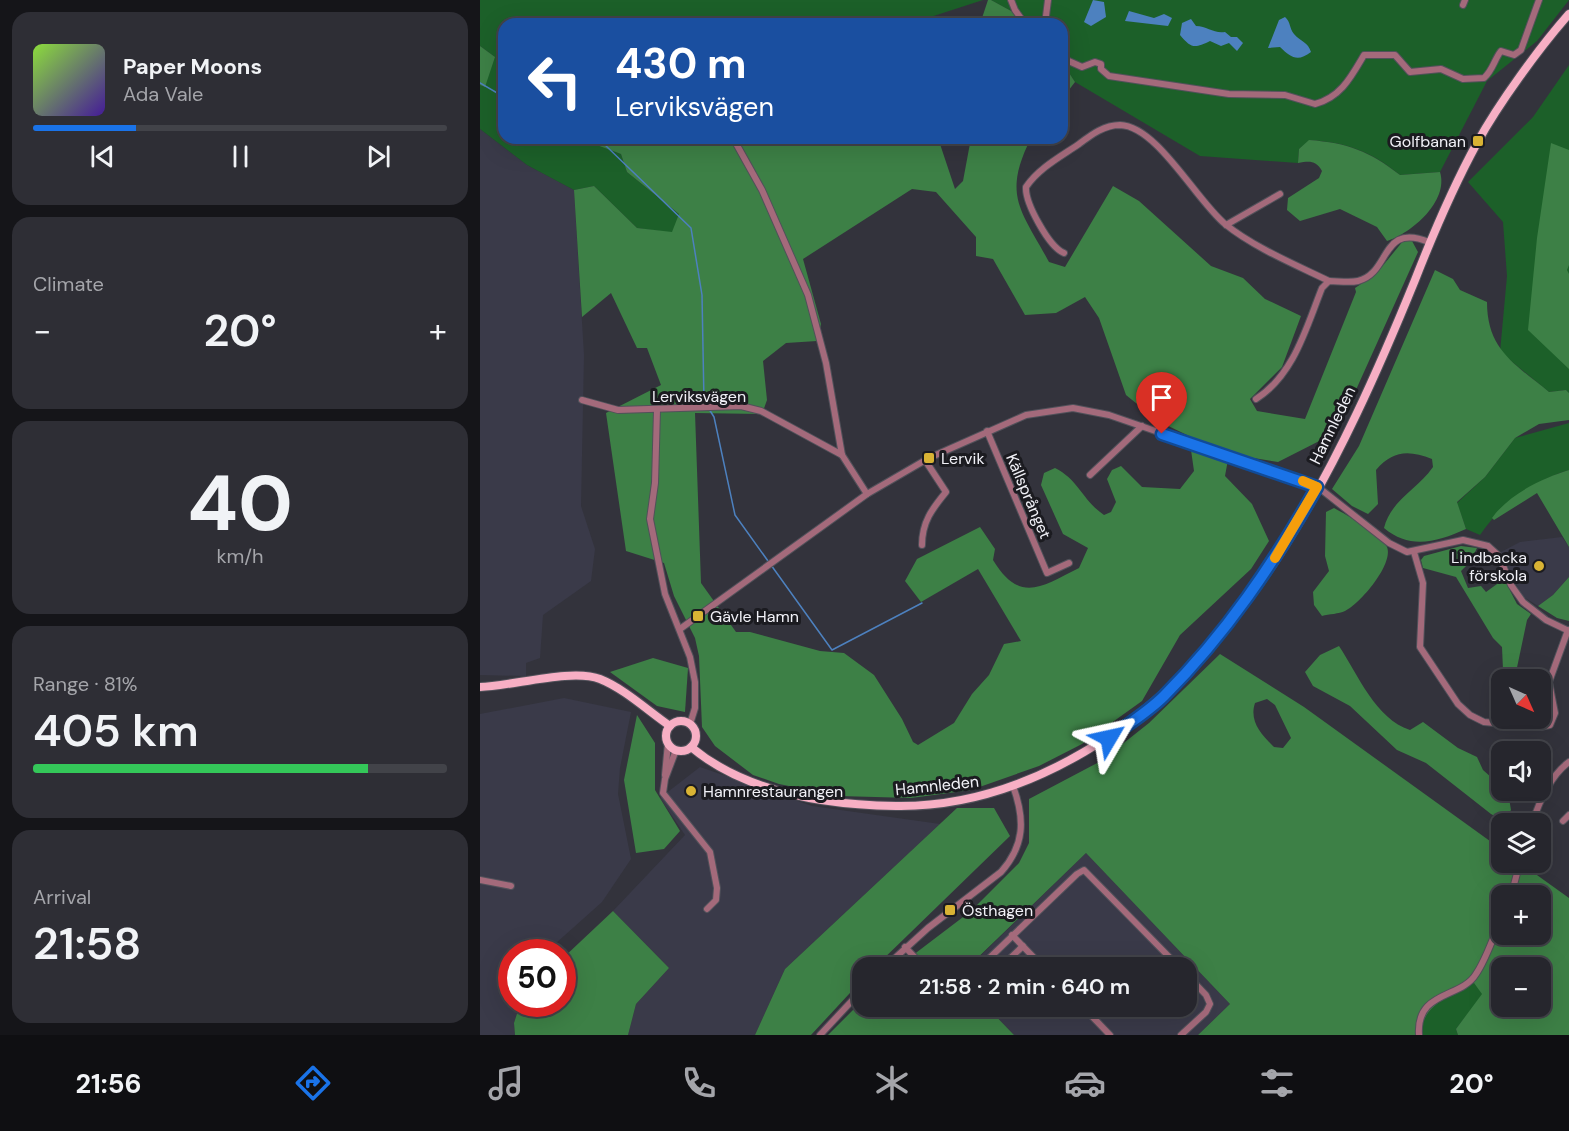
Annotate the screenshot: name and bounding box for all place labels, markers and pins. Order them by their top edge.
place label: Golfbanan [1390,131,1466,152]
marker: Golfbanan [1471,134,1485,148]
pin [1136,372,1187,434]
place label: Lervik [941,448,984,469]
marker: Lervik [922,451,936,465]
place label: Lindbacka förskola [1451,547,1527,586]
marker: Lindbacka förskola [1532,559,1546,573]
place label: Gävle Hamn [710,606,799,627]
marker: Gävle Hamn [691,609,705,623]
place label: Hamnrestaurangen [703,781,843,802]
marker: Hamnrestaurangen [684,784,698,798]
place label: Östhagen [962,900,1033,921]
marker: Östhagen [943,903,957,917]

